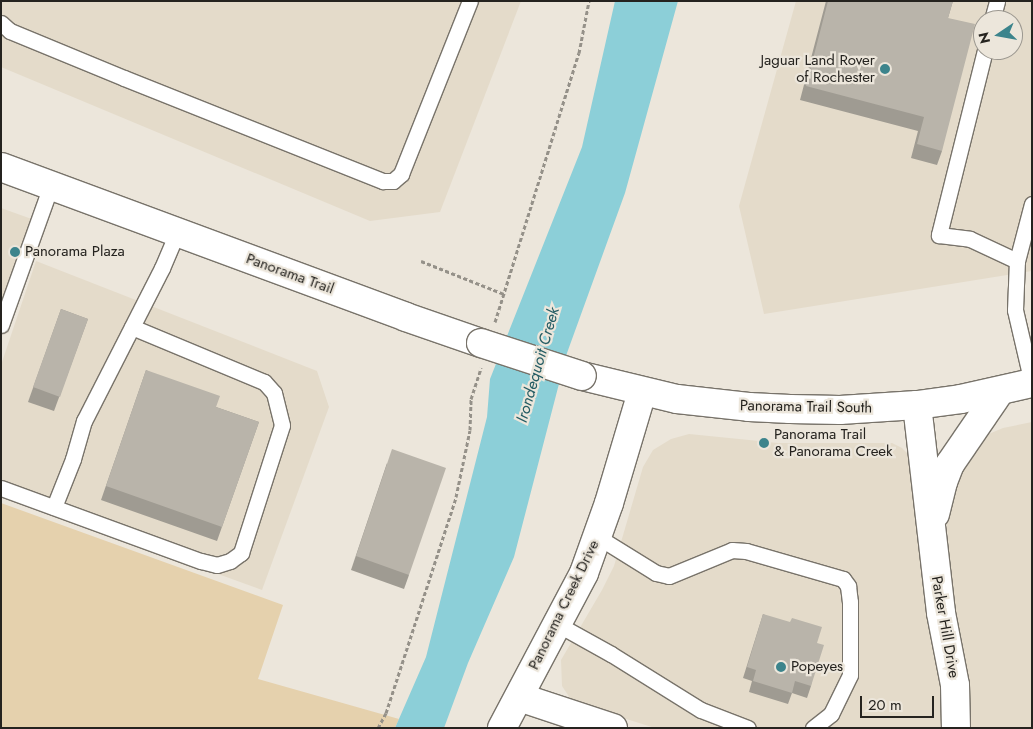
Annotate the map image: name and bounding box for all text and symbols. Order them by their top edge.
north arrow [973,10,1023,60]
text: N [973,30,995,45]
place label: Jaguar Land Rover of Rochester [760,51,875,86]
marker: Jaguar Land Rover of Rochester [879,63,891,75]
place label: Panorama Plaza [25,243,125,261]
marker: Panorama Plaza [9,246,21,258]
street label: Panorama Trail [244,250,336,298]
water label: Irondequoit Creek [512,305,564,425]
street label: Panorama Trail South [740,397,872,417]
place label: Panorama Trail & Panorama Creek [774,425,893,460]
marker: Panorama Trail & Panorama Creek [758,437,770,449]
street label: Panorama Creek Drive [525,537,603,673]
street label: Parker Hill Drive [927,575,963,679]
place label: Popeyes [791,658,843,676]
marker: Popeyes [775,661,787,673]
scale bar [863,686,937,718]
text: 20 m [868,694,902,716]

